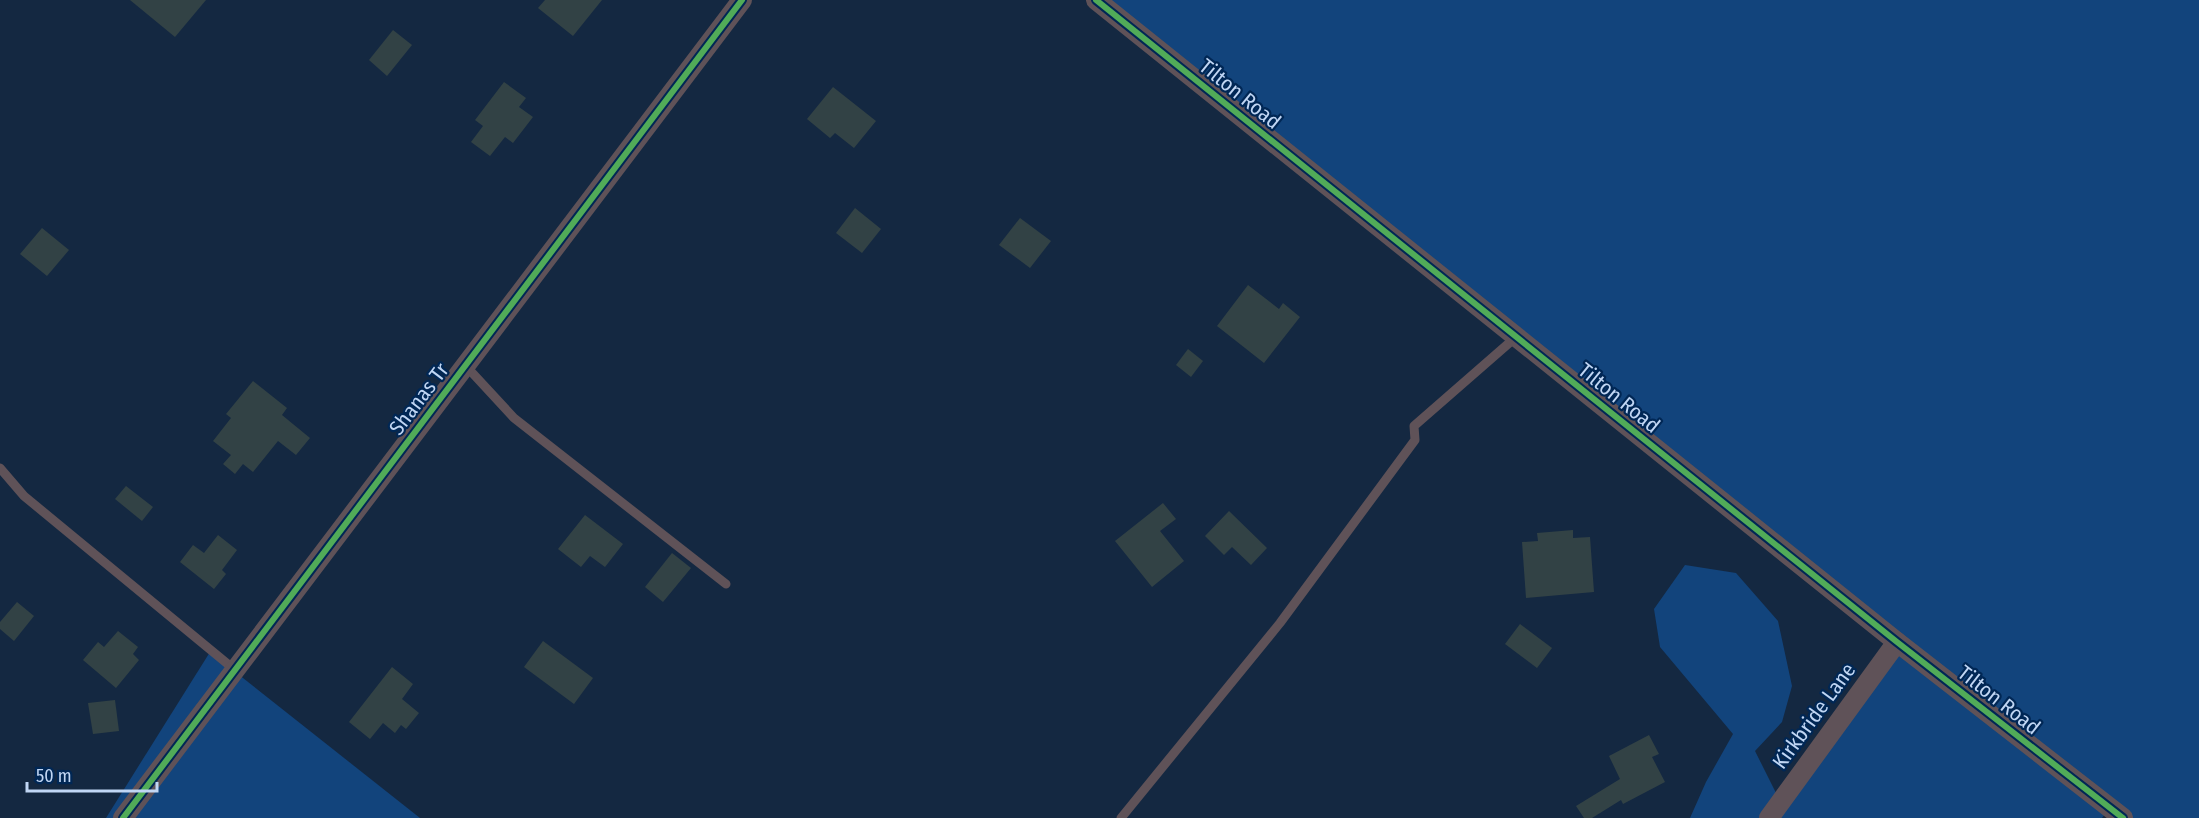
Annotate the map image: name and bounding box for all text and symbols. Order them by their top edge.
street label: Tilton Road [1194,53,1286,135]
street label: Shanas Tr [384,357,455,440]
street label: Tilton Road [1573,357,1665,439]
street label: Kirkbride Lane [1767,658,1861,774]
street label: Tilton Road [1953,660,2045,740]
scale bar [27,755,158,793]
text: 50 m [36,765,72,787]

